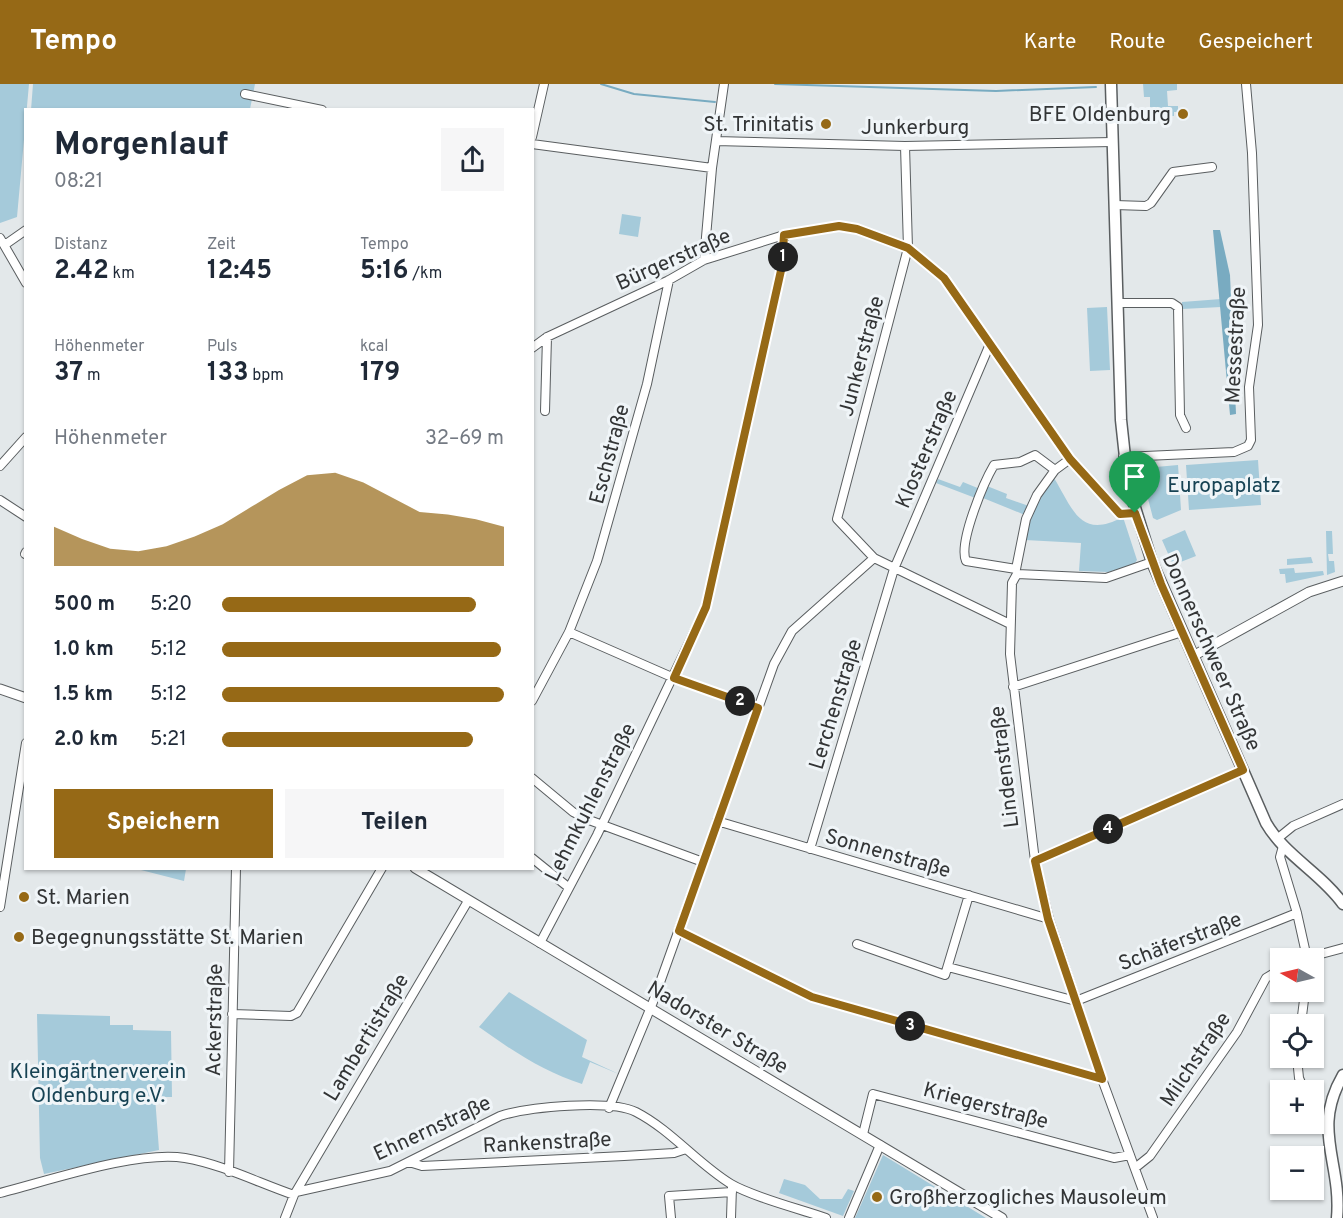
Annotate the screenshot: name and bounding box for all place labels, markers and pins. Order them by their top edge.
place label: BFE Oldenburg [1029,102,1171,129]
marker: BFE Oldenburg [1176,107,1190,121]
place label: St. Trinitatis [703,112,814,139]
marker: St. Trinitatis [819,117,833,131]
pin: 1 [768,242,798,272]
pin [1109,451,1160,513]
pin: 2 [725,686,755,716]
pin: 4 [1093,814,1123,844]
place label: St. Marien [36,885,130,912]
marker: St. Marien [17,890,31,904]
place label: Begegnungsstätte St. Marien [31,925,303,952]
marker: Begegnungsstätte St. Marien [12,930,26,944]
pin: 3 [895,1011,925,1041]
place label: Großherzogliches Mausoleum [889,1185,1167,1212]
marker: Großherzogliches Mausoleum [870,1190,884,1204]

